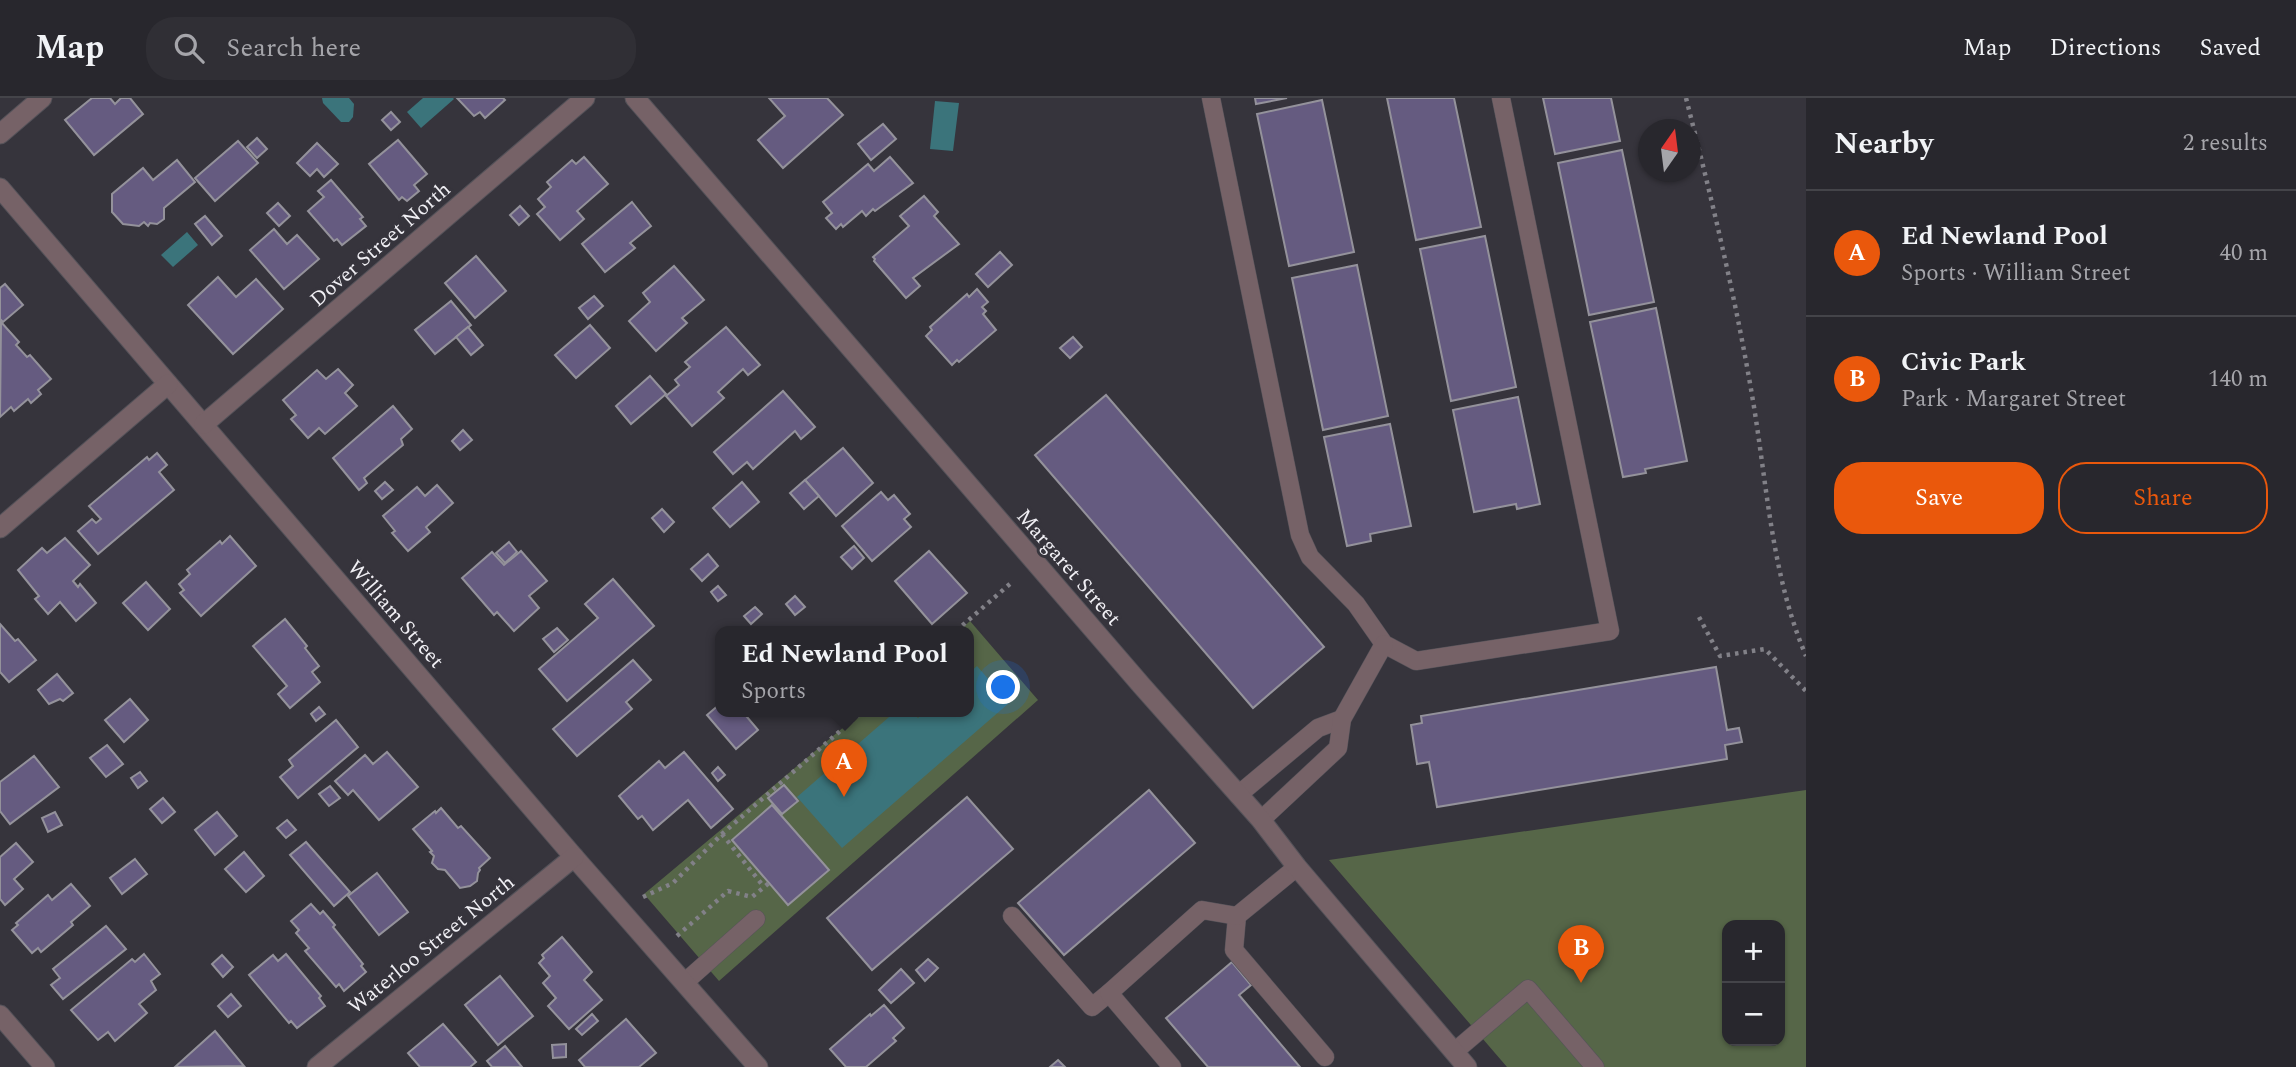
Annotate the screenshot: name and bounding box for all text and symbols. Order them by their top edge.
search box [146,17,636,80]
text: Map [35,23,104,73]
text: Search here [226,28,361,68]
icon: search [170,29,208,67]
text: Map [1963,30,2011,66]
text: Directions [2049,30,2161,66]
text: Saved [2199,30,2261,66]
north arrow [1638,119,1701,182]
text: Nearby [1834,121,1933,167]
text: 2 results [2183,126,2268,161]
street label: Dover Street North [303,174,458,315]
text: Ed Newland Pool [1901,216,2108,256]
text: A [1848,236,1866,271]
text: 40 m [2219,236,2268,271]
text: Sports · William Street [1901,256,2131,291]
text: Civic Park [1901,342,2026,382]
text: B [1849,362,1865,397]
text: 140 m [2208,362,2268,397]
text: Park · Margaret Street [1901,382,2126,417]
button: Save [1834,462,2044,534]
button: Share [2058,462,2268,534]
street label: Margaret Street [1008,502,1128,633]
street label: William Street [339,553,451,676]
popup [715,626,974,717]
text: Ed Newland Pool [741,634,948,674]
your location [986,670,1020,704]
text: Sports [741,674,806,709]
pin: A [821,739,867,797]
street label: Waterloo Street North [341,867,522,1022]
map controls [1722,920,1785,1046]
button: + [1722,920,1785,983]
pin: B [1558,925,1604,983]
button: − [1722,983,1785,1046]

